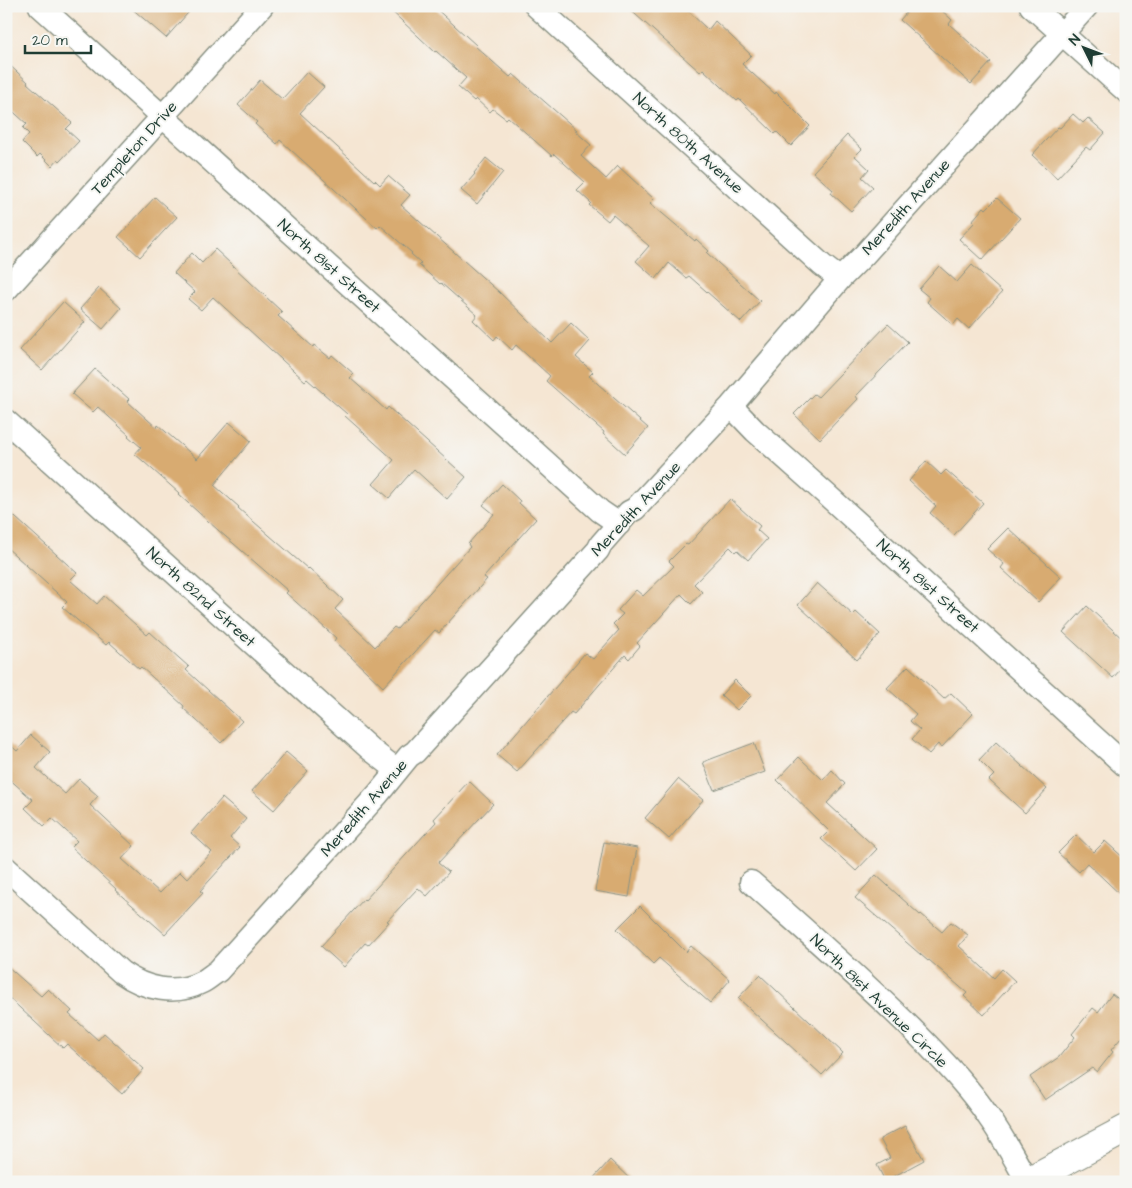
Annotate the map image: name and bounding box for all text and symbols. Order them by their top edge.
scale bar [25,22,91,54]
north arrow [1060,22,1110,72]
text: 20 m [32,30,68,51]
text: N [1065,30,1086,50]
street label: North 80th Avenue [628,87,748,199]
street label: Templeton Drive [86,96,182,200]
street label: Meredith Avenue [857,154,955,260]
street label: North 81st Street [273,214,386,318]
street label: Meredith Avenue [586,456,686,561]
street label: North 81st Street [872,534,985,638]
street label: North 82nd Street [142,542,261,652]
street label: Meredith Avenue [315,754,413,862]
street label: North 81st Avenue Circle [805,929,953,1073]

